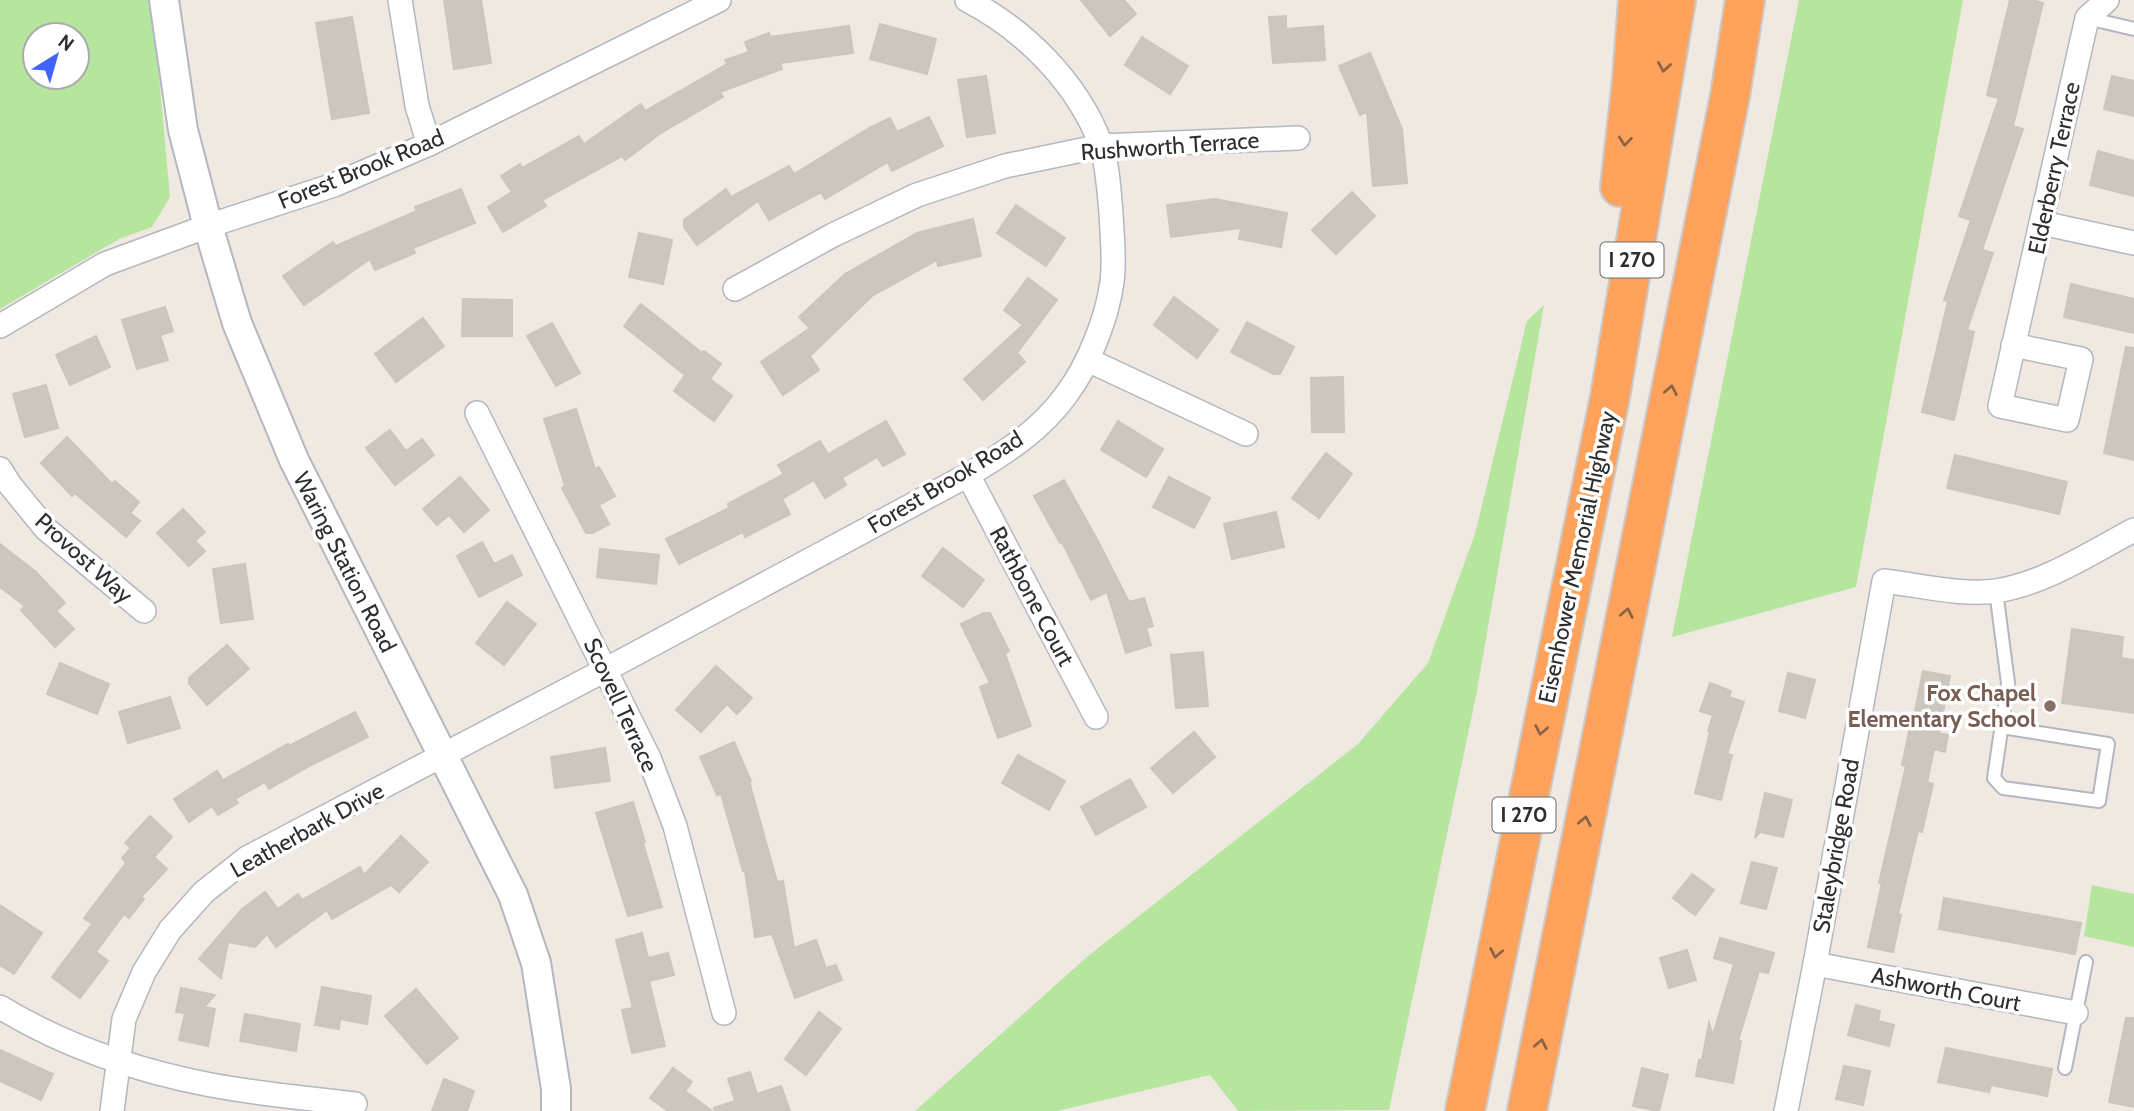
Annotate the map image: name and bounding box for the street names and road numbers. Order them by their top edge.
street label: Elderberry Terrace [2022,79,2086,257]
street label: Forest Brook Road [274,123,448,215]
street label: Rushworth Terrace [1080,126,1260,166]
road number: I 270 [1600,243,1664,278]
street label: Eisenhower Memorial Highway [1532,408,1622,706]
street label: Forest Brook Road [862,425,1028,539]
street label: Waring Station Road [287,467,403,657]
street label: Provost Way [29,507,139,609]
street label: Rathbone Court [984,522,1081,671]
street label: Scovell Terrace [578,633,664,777]
street label: Staleybridge Road [1807,757,1865,935]
street label: Leatherbark Drive [225,776,389,884]
road number: I 270 [1492,798,1556,832]
street label: Ashworth Court [1869,961,2023,1017]

